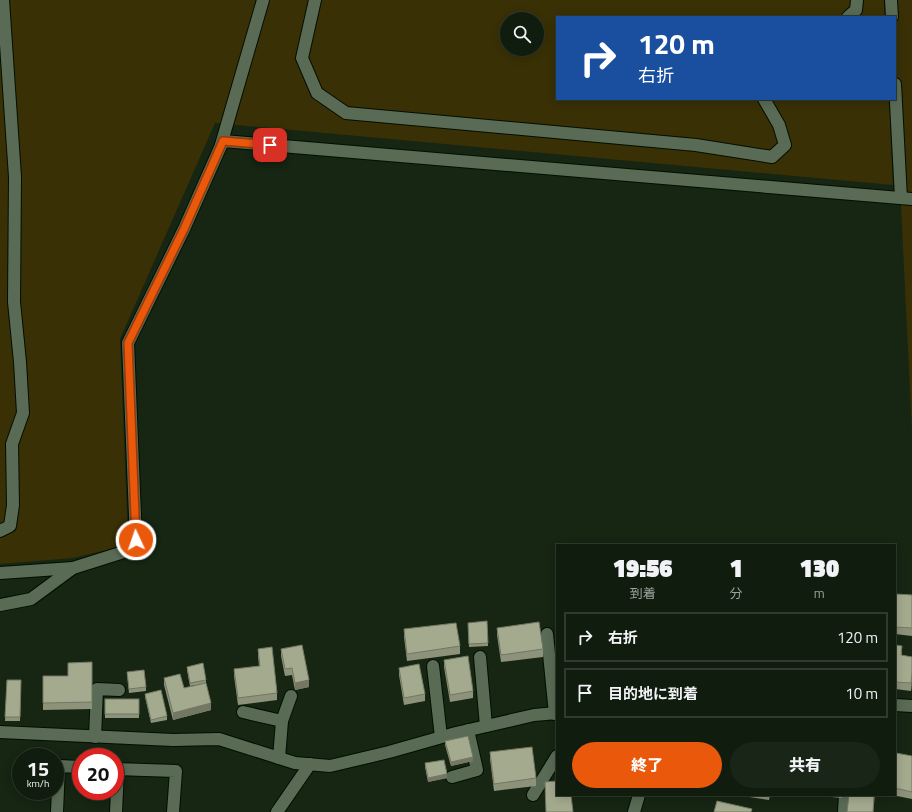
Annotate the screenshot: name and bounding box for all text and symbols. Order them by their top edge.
map controls [500,12,544,56]
button: search [500,12,544,56]
text: 120 m [638,22,715,65]
icon: right [572,32,624,84]
text: 右折 [638,62,674,89]
pin [253,128,287,162]
icon: arrive [259,134,281,156]
position arrow [115,519,157,561]
text: 19:56 [613,550,673,586]
text: 1 [729,550,743,586]
text: 130 [800,550,839,586]
text: 到着 [630,583,656,603]
text: 分 [730,583,743,603]
text: m [814,583,825,603]
icon: right [574,626,596,648]
text: 右折 [608,626,638,649]
text: 120 m [837,626,878,649]
icon: arrive [574,682,596,704]
text: 目的地に到着 [608,682,698,705]
text: 10 m [845,682,878,705]
button: 終了 [572,742,722,788]
button: 共有 [730,742,880,788]
speed limit sign: 20 [72,748,124,800]
text: 15 [27,753,49,784]
text: km/h [27,776,49,791]

